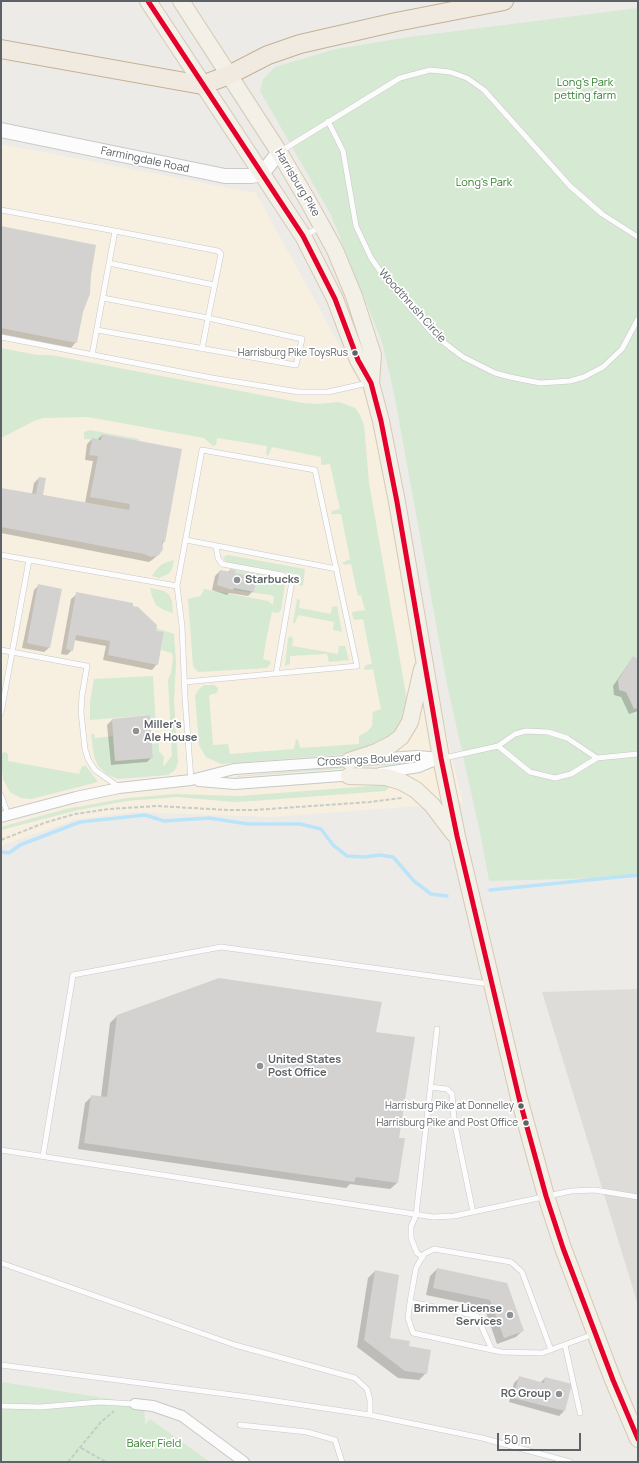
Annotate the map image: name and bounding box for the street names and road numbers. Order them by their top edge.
street label: Farmingdale Road [99,144,191,176]
street label: Harrisburg Pike [272,147,322,219]
street label: Woodthrush Circle [376,267,448,345]
street label: Crossings Boulevard [317,751,421,769]

